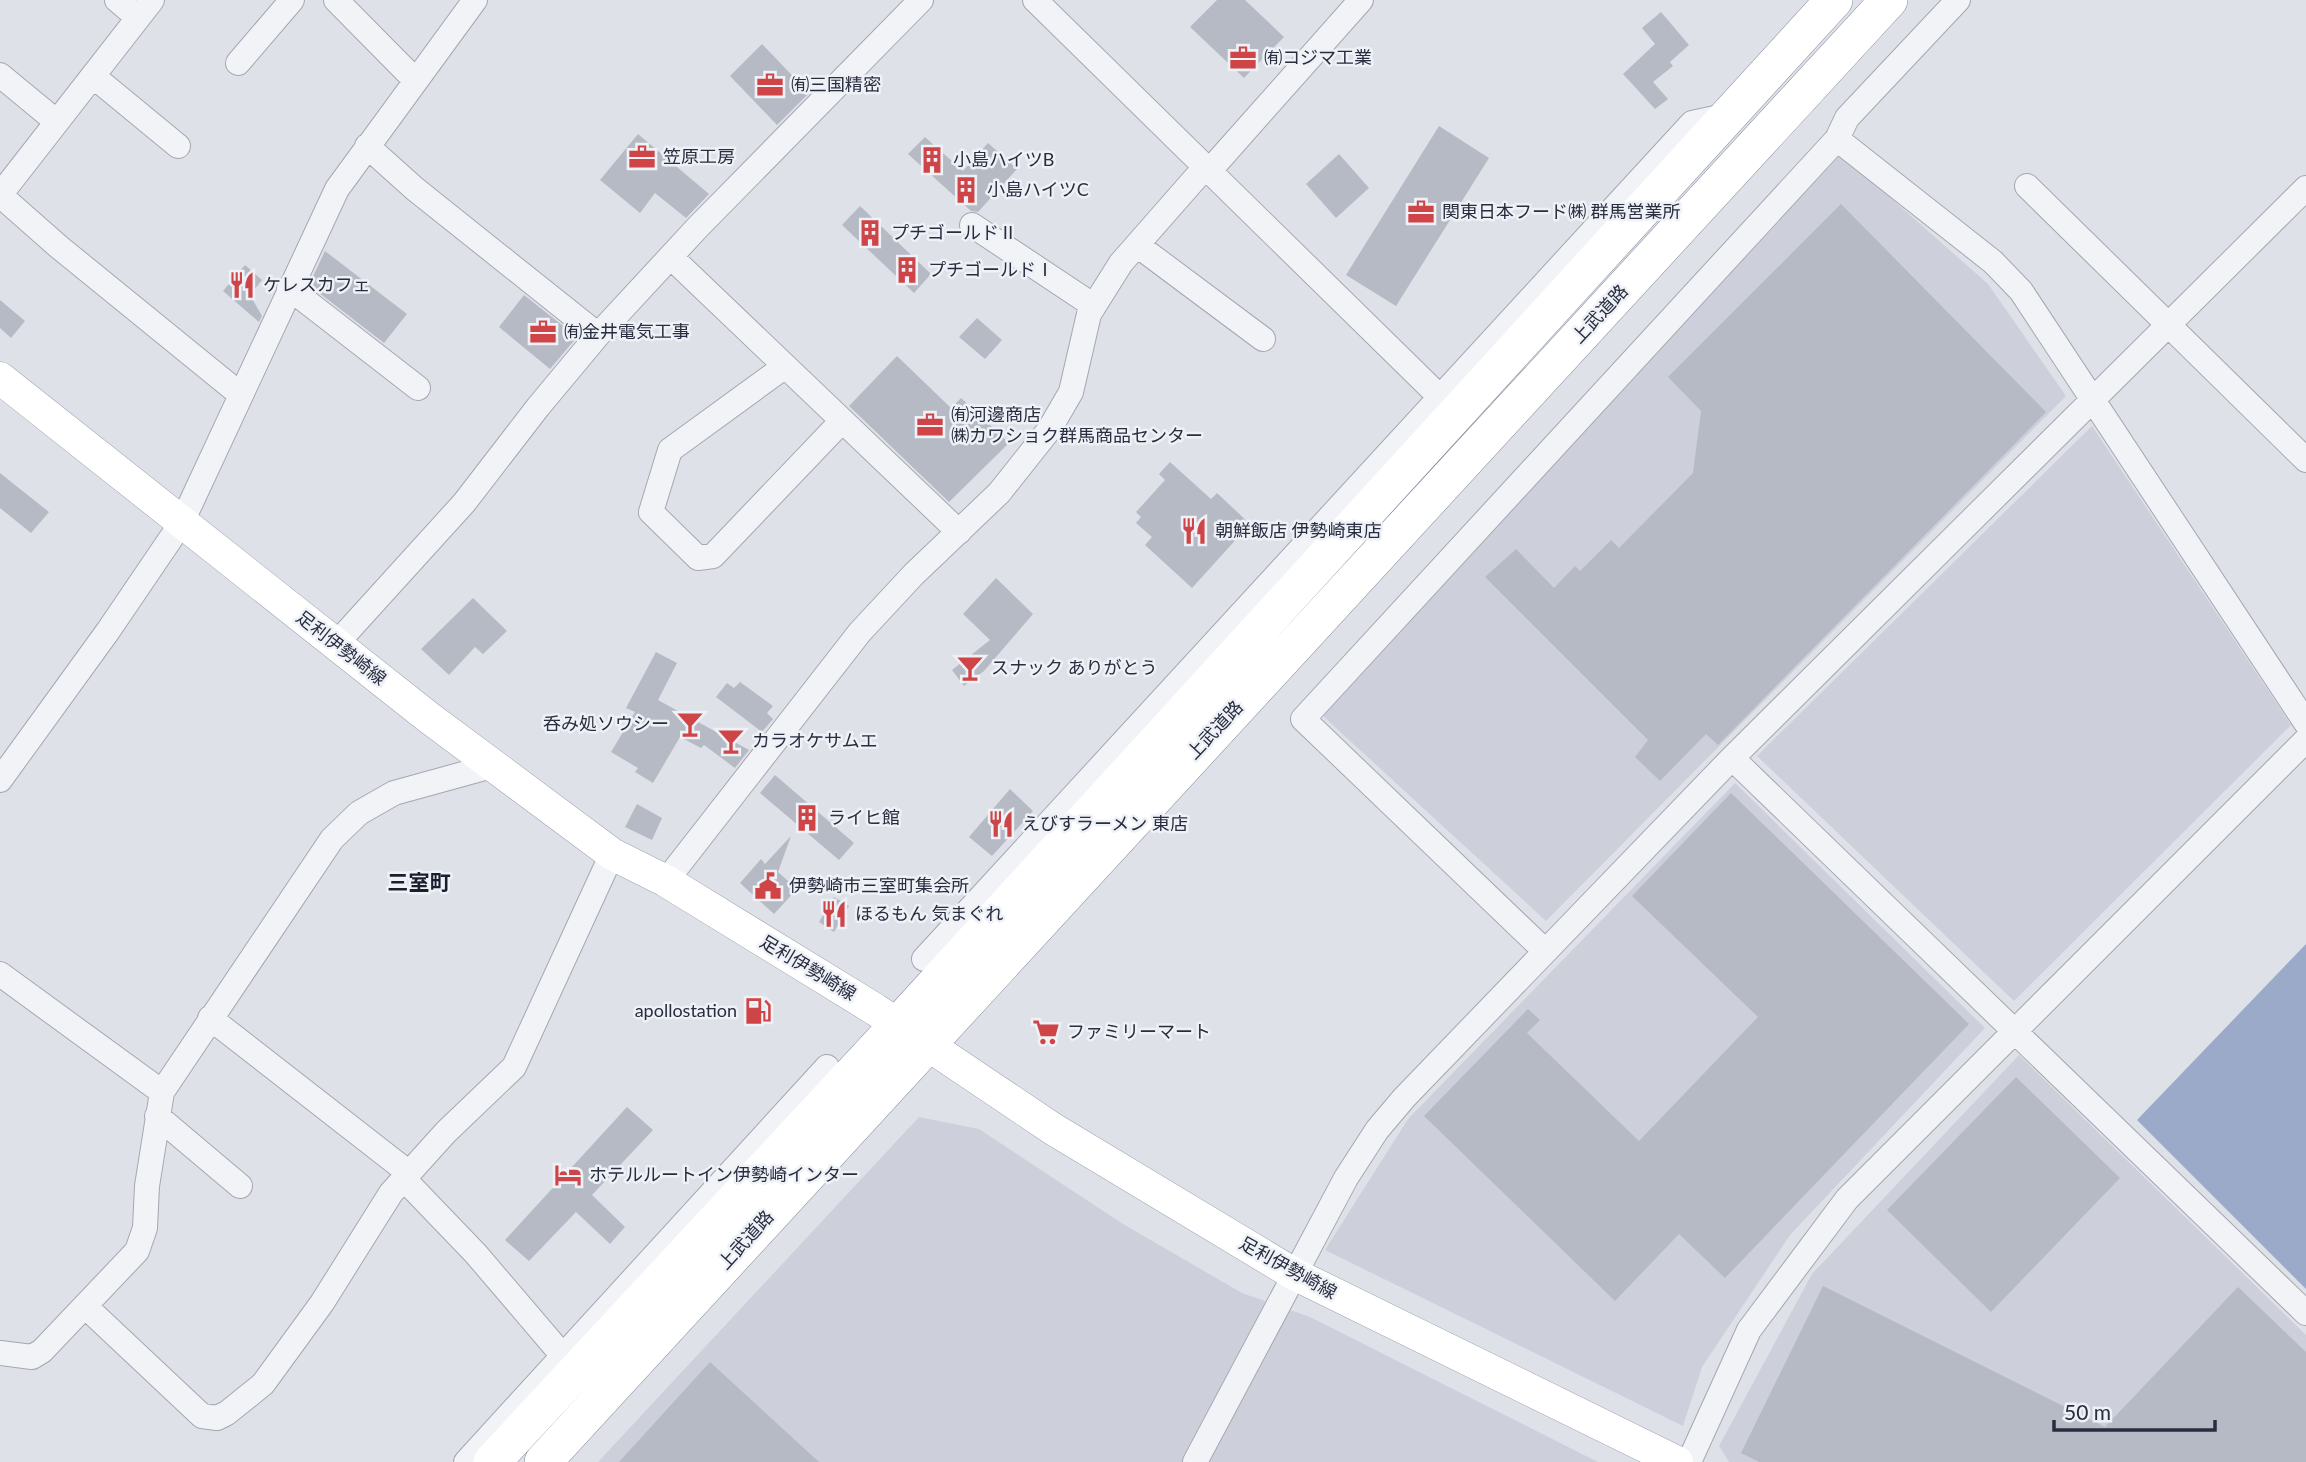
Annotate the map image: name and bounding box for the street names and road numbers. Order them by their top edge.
street label: 上武道路 [1567,279,1632,347]
street label: 足利伊勢崎線 [292,605,391,689]
street label: 上武道路 [1182,695,1247,763]
street label: 足利伊勢崎線 [757,930,860,1004]
street label: 上武道路 [713,1205,778,1273]
street label: 足利伊勢崎線 [1236,1231,1341,1303]

